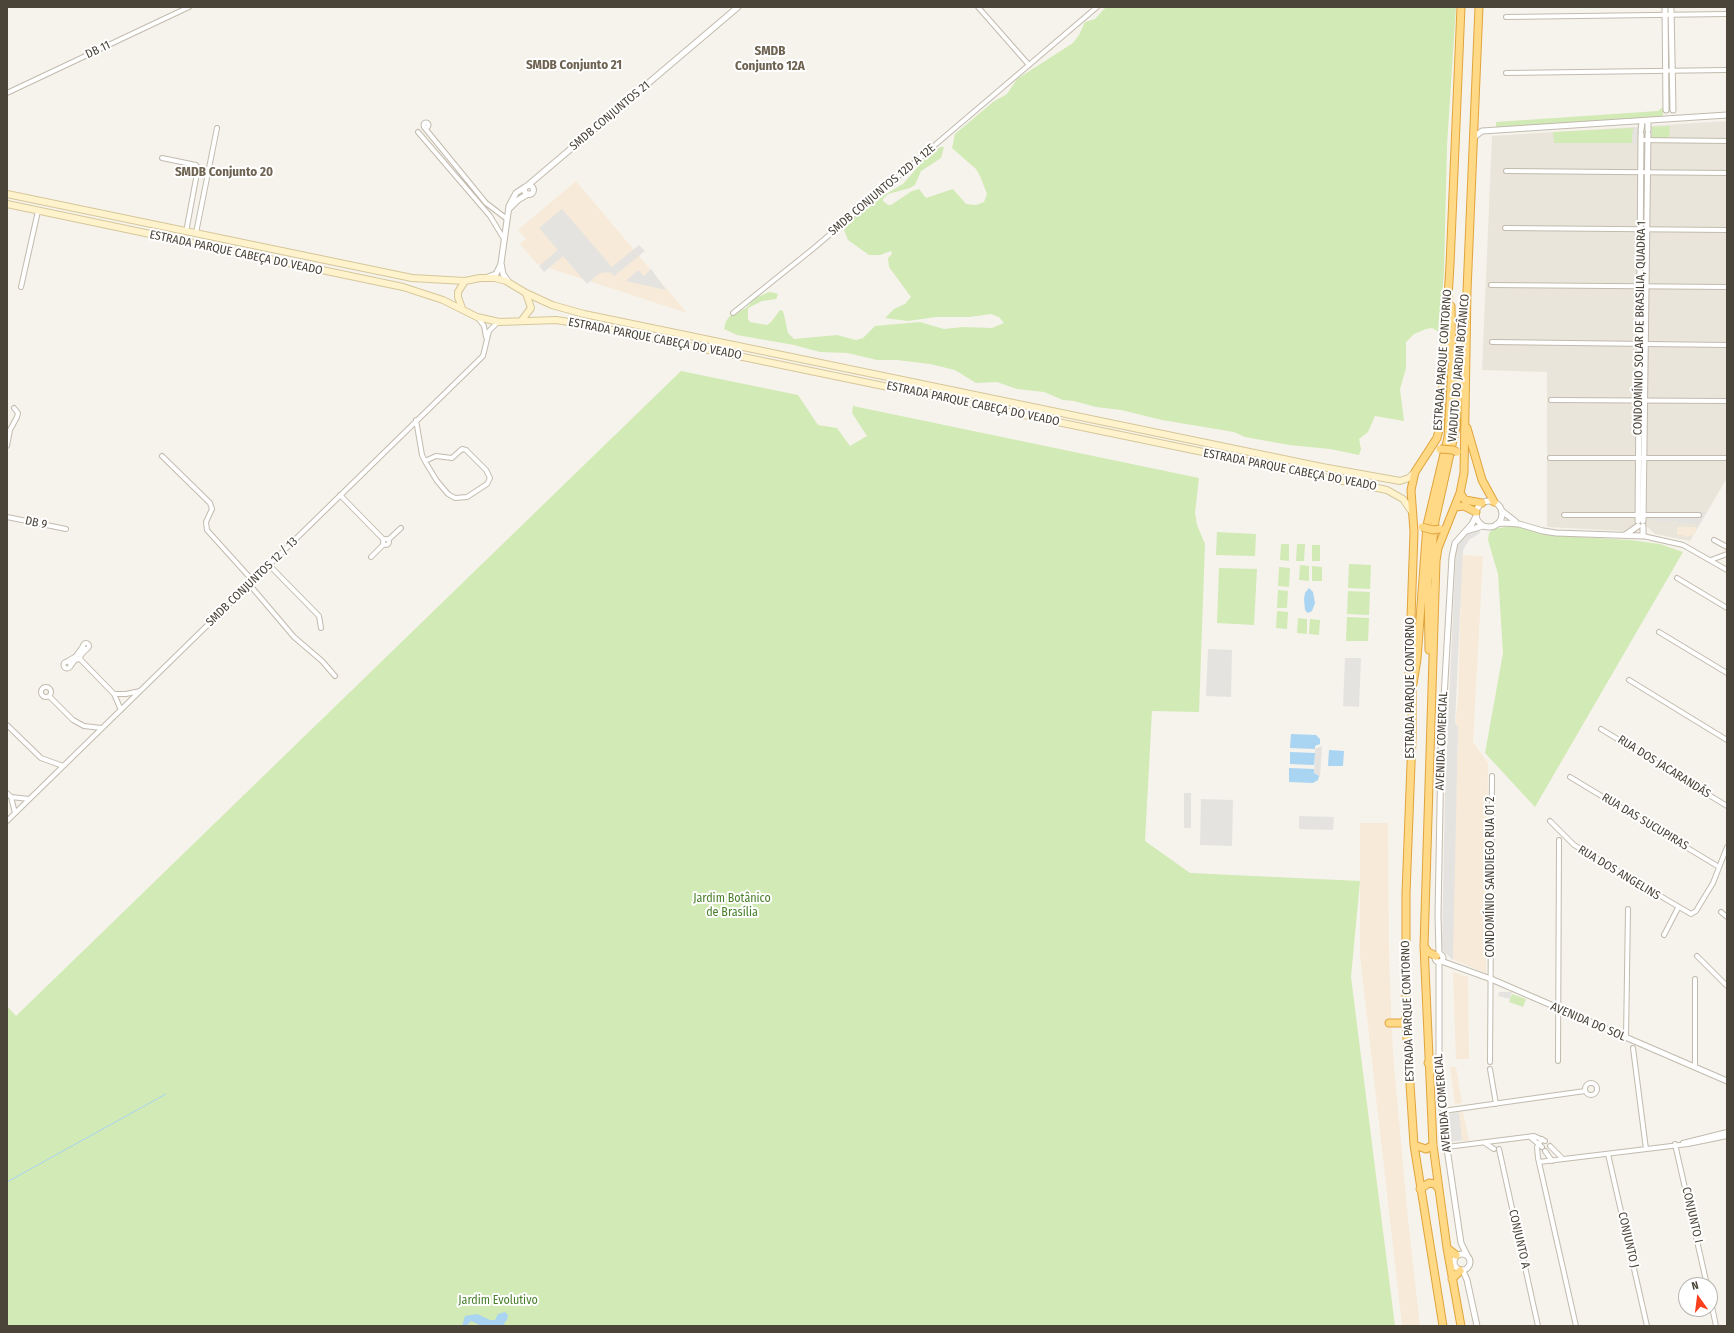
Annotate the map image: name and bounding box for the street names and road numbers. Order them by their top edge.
street label: DB 11 [83,38,113,62]
street label: SMDB CONJUNTOS 21 [567,78,653,154]
street label: SMDB CONJUNTOS 12D A 12E [826,141,938,239]
street label: CONDOMÍNIO SOLAR DE BRASILIA, QUADRA 1 [1631,221,1649,435]
street label: ESTRADA PARQUE CABEÇA DO VEADO [148,228,324,278]
street label: ESTRADA PARQUE CONTORNO [1431,289,1455,431]
street label: VIADUTO DO JARDIM BOTÂNICO [1445,293,1473,443]
street label: ESTRADA PARQUE CABEÇA DO VEADO [567,315,743,363]
street label: ESTRADA PARQUE CABEÇA DO VEADO [885,379,1061,429]
street label: ESTRADA PARQUE CABEÇA DO VEADO [1202,446,1378,494]
street label: DB 9 [24,514,48,532]
street label: SMDB CONJUNTOS 12 / 13 [203,535,301,629]
street label: ESTRADA PARQUE CONTORNO [1404,617,1418,759]
street label: AVENIDA COMERCIAL [1433,691,1451,791]
street label: RUA DOS JACARANDÁS [1615,733,1713,801]
street label: RUA DAS SUCUPIRAS [1599,790,1691,854]
street label: CONDOMÍNIO SANDIEGO RUA 01 2 [1484,796,1498,958]
street label: RUA DOS ANGELINS [1575,843,1663,903]
street label: ESTRADA PARQUE CONTORNO [1398,940,1418,1082]
street label: AVENIDA DO SOL [1548,1000,1628,1044]
street label: AVENIDA COMERCIAL [1432,1053,1454,1153]
street label: CONJUNTO I [1679,1186,1705,1244]
street label: CONJUNTO A [1505,1208,1533,1270]
street label: CONJUNTO J [1615,1211,1641,1269]

